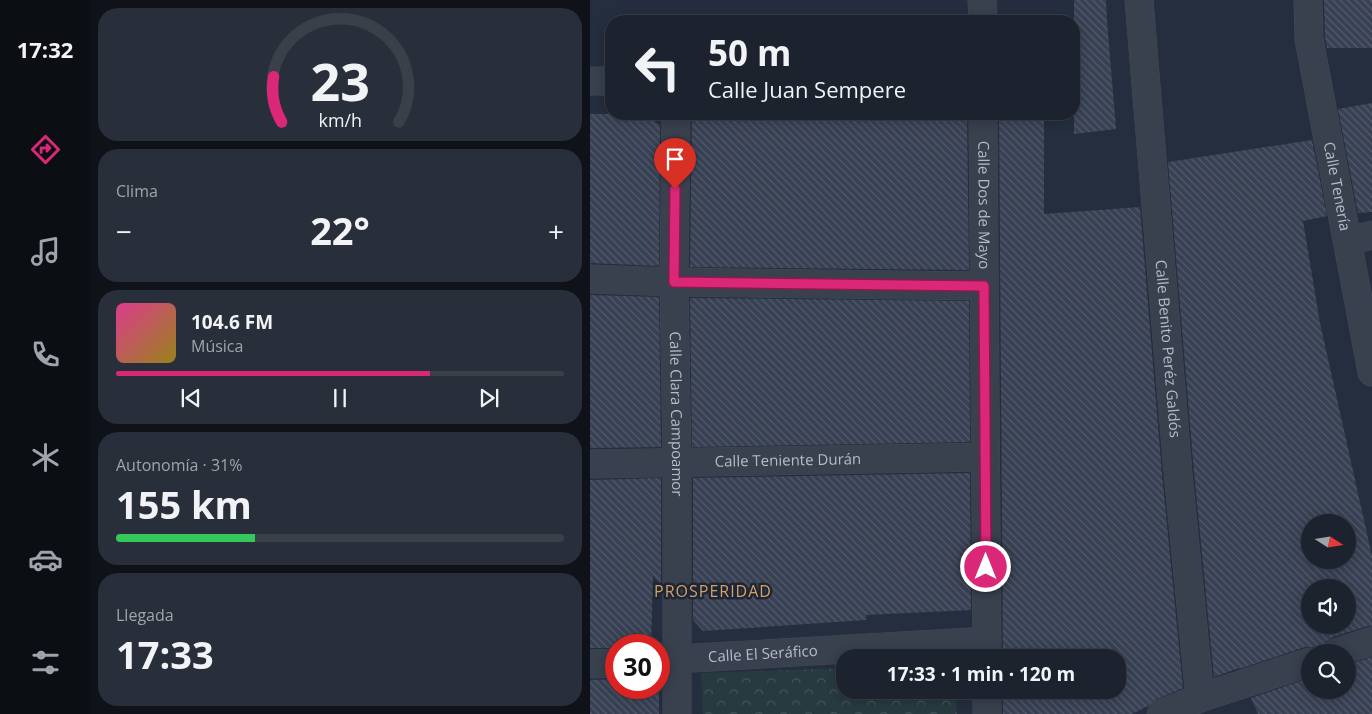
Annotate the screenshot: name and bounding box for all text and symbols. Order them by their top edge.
text: 50 m [708,29,791,76]
text: 17:32 [17,34,73,64]
icon: left [625,35,690,100]
text: 23 [310,45,370,116]
text: Calle Juan Sempere [708,74,906,104]
text: km/h [318,108,362,132]
icon: directions [28,132,63,167]
pin [654,138,696,189]
street label: Calle Tenería [1320,140,1356,232]
street label: Calle Dos de Mayo [974,141,995,269]
icon: arrive [661,145,689,173]
text: Clima [116,180,158,202]
text: 22° [310,204,370,256]
text: − [116,212,132,250]
text: + [548,212,564,250]
icon: music [28,234,63,269]
street label: Calle Benito Peréz Galdós [1151,259,1186,439]
text: 104.6 FM [191,309,273,335]
street label: Calle Clara Campoamor [666,331,688,496]
text: Música [191,335,243,357]
icon: phone [28,337,63,372]
icon: previous [177,384,205,412]
icon: pause [326,384,354,412]
icon: next [475,384,503,412]
icon: climate [28,440,63,475]
street label: Calle Teniente Durán [715,448,861,471]
text: Autonomía · 31% [116,454,242,476]
text: 155 km [116,478,252,530]
north arrow [1301,514,1356,569]
map controls [1301,514,1356,699]
position arrow [959,540,1011,592]
icon: car [28,542,63,577]
button: sound [1301,579,1356,634]
district label: PROSPERIDAD [654,580,772,602]
text: Llegada [116,604,174,626]
text: 17:33 [116,628,214,680]
speed limit sign: 30 [605,634,670,699]
street label: Calle El Seráfico [707,640,818,666]
button: search [1301,644,1356,699]
icon: filters [28,645,63,680]
text: 17:33 · 1 min · 120 m [887,661,1075,687]

